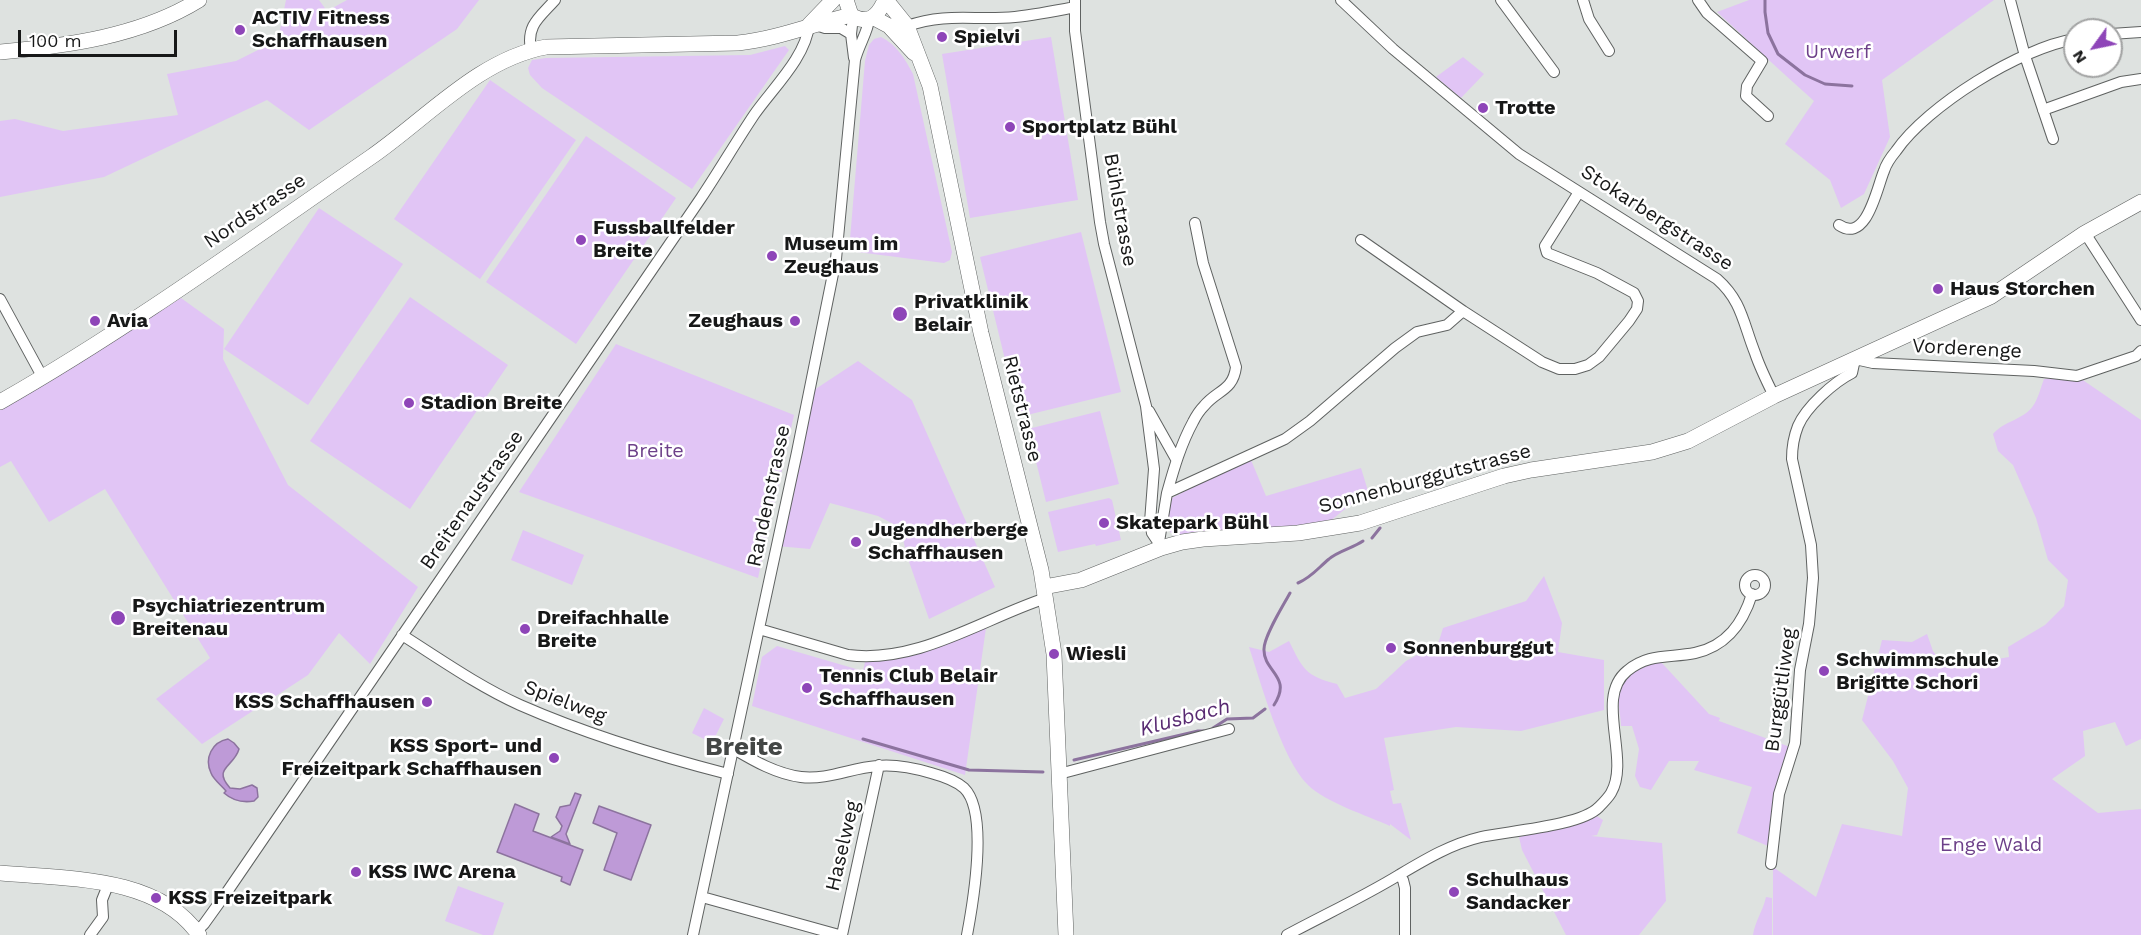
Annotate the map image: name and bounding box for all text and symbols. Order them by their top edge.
place label: ACTIV Fitness Schaffhausen [252,6,390,53]
scale bar [21,18,180,56]
north arrow [2063,18,2123,78]
marker: ACTIV Fitness Schaffhausen [233,23,247,37]
place label: Spielvi [954,25,1020,49]
text: 100 m [29,30,82,51]
marker: Spielvi [935,30,949,44]
park label: Urwerf [1805,40,1871,64]
text: N [2068,47,2090,67]
place label: Trotte [1495,96,1555,120]
marker: Trotte [1476,101,1490,115]
place label: Sportplatz Bühl [1022,115,1177,139]
marker: Sportplatz Bühl [1003,120,1017,134]
street label: Bühlstrasse [1098,151,1142,269]
street label: Stokarbergstrasse [1576,160,1738,276]
street label: Nordstrasse [200,168,310,254]
place label: Fussballfelder Breite [593,216,735,263]
place label: Museum im Zeughaus [784,232,898,279]
marker: Fussballfelder Breite [574,233,588,247]
marker: Museum im Zeughaus [765,249,779,263]
place label: Haus Storchen [1950,277,2095,301]
marker: Haus Storchen [1931,282,1945,296]
place label: Privatklinik Belair [914,290,1028,337]
marker: Privatklinik Belair [891,305,909,323]
place label: Avia [107,309,148,333]
place label: Zeughaus [688,309,783,333]
marker: Avia [88,314,102,328]
marker: Zeughaus [788,314,802,328]
street label: Vorderenge [1911,334,2023,364]
street label: Rietstrasse [997,353,1047,465]
place label: Stadion Breite [421,391,563,415]
marker: Stadion Breite [402,396,416,410]
street label: Randenstrasse [742,423,796,569]
street label: Breitenaustrasse [415,426,529,574]
park label: Breite [626,439,684,463]
street label: Sonnenburggutstrasse [1316,439,1534,519]
place label: Skatepark Bühl [1116,511,1269,535]
marker: Skatepark Bühl [1097,516,1111,530]
place label: Jugendherberge Schaffhausen [868,518,1028,565]
marker: Jugendherberge Schaffhausen [849,535,863,549]
place label: Psychiatriezentrum Breitenau [132,594,325,641]
place label: Dreifachhalle Breite [537,606,669,653]
marker: Psychiatriezentrum Breitenau [109,609,127,627]
marker: Dreifachhalle Breite [518,622,532,636]
street label: Burggütliweg [1760,626,1802,754]
place label: Sonnenburggut [1403,636,1554,660]
marker: Sonnenburggut [1384,641,1398,655]
place label: Wiesli [1066,642,1126,666]
marker: Wiesli [1047,647,1061,661]
place label: Schwimmschule Brigitte Schori [1836,648,1999,695]
place label: Tennis Club Belair Schaffhausen [819,664,998,711]
marker: Schwimmschule Brigitte Schori [1817,664,1831,678]
street label: Spielweg [520,675,610,729]
marker: Tennis Club Belair Schaffhausen [800,681,814,695]
place label: KSS Schaffhausen [235,690,415,714]
water label: Klusbach [1137,694,1233,742]
marker: KSS Schaffhausen [420,695,434,709]
district label: Breite [705,731,783,763]
place label: KSS Sport- und Freizeitpark Schaffhausen [282,734,542,781]
marker: KSS Sport- und Freizeitpark Schaffhausen [547,751,561,765]
street label: Haselweg [821,798,865,894]
park label: Enge Wald [1940,833,2042,857]
place label: KSS IWC Arena [368,860,516,884]
marker: KSS IWC Arena [349,865,363,879]
place label: Schulhaus Sandacker [1466,868,1570,915]
marker: Schulhaus Sandacker [1447,885,1461,899]
place label: KSS Freizeitpark [168,886,332,910]
marker: KSS Freizeitpark [149,891,163,905]

